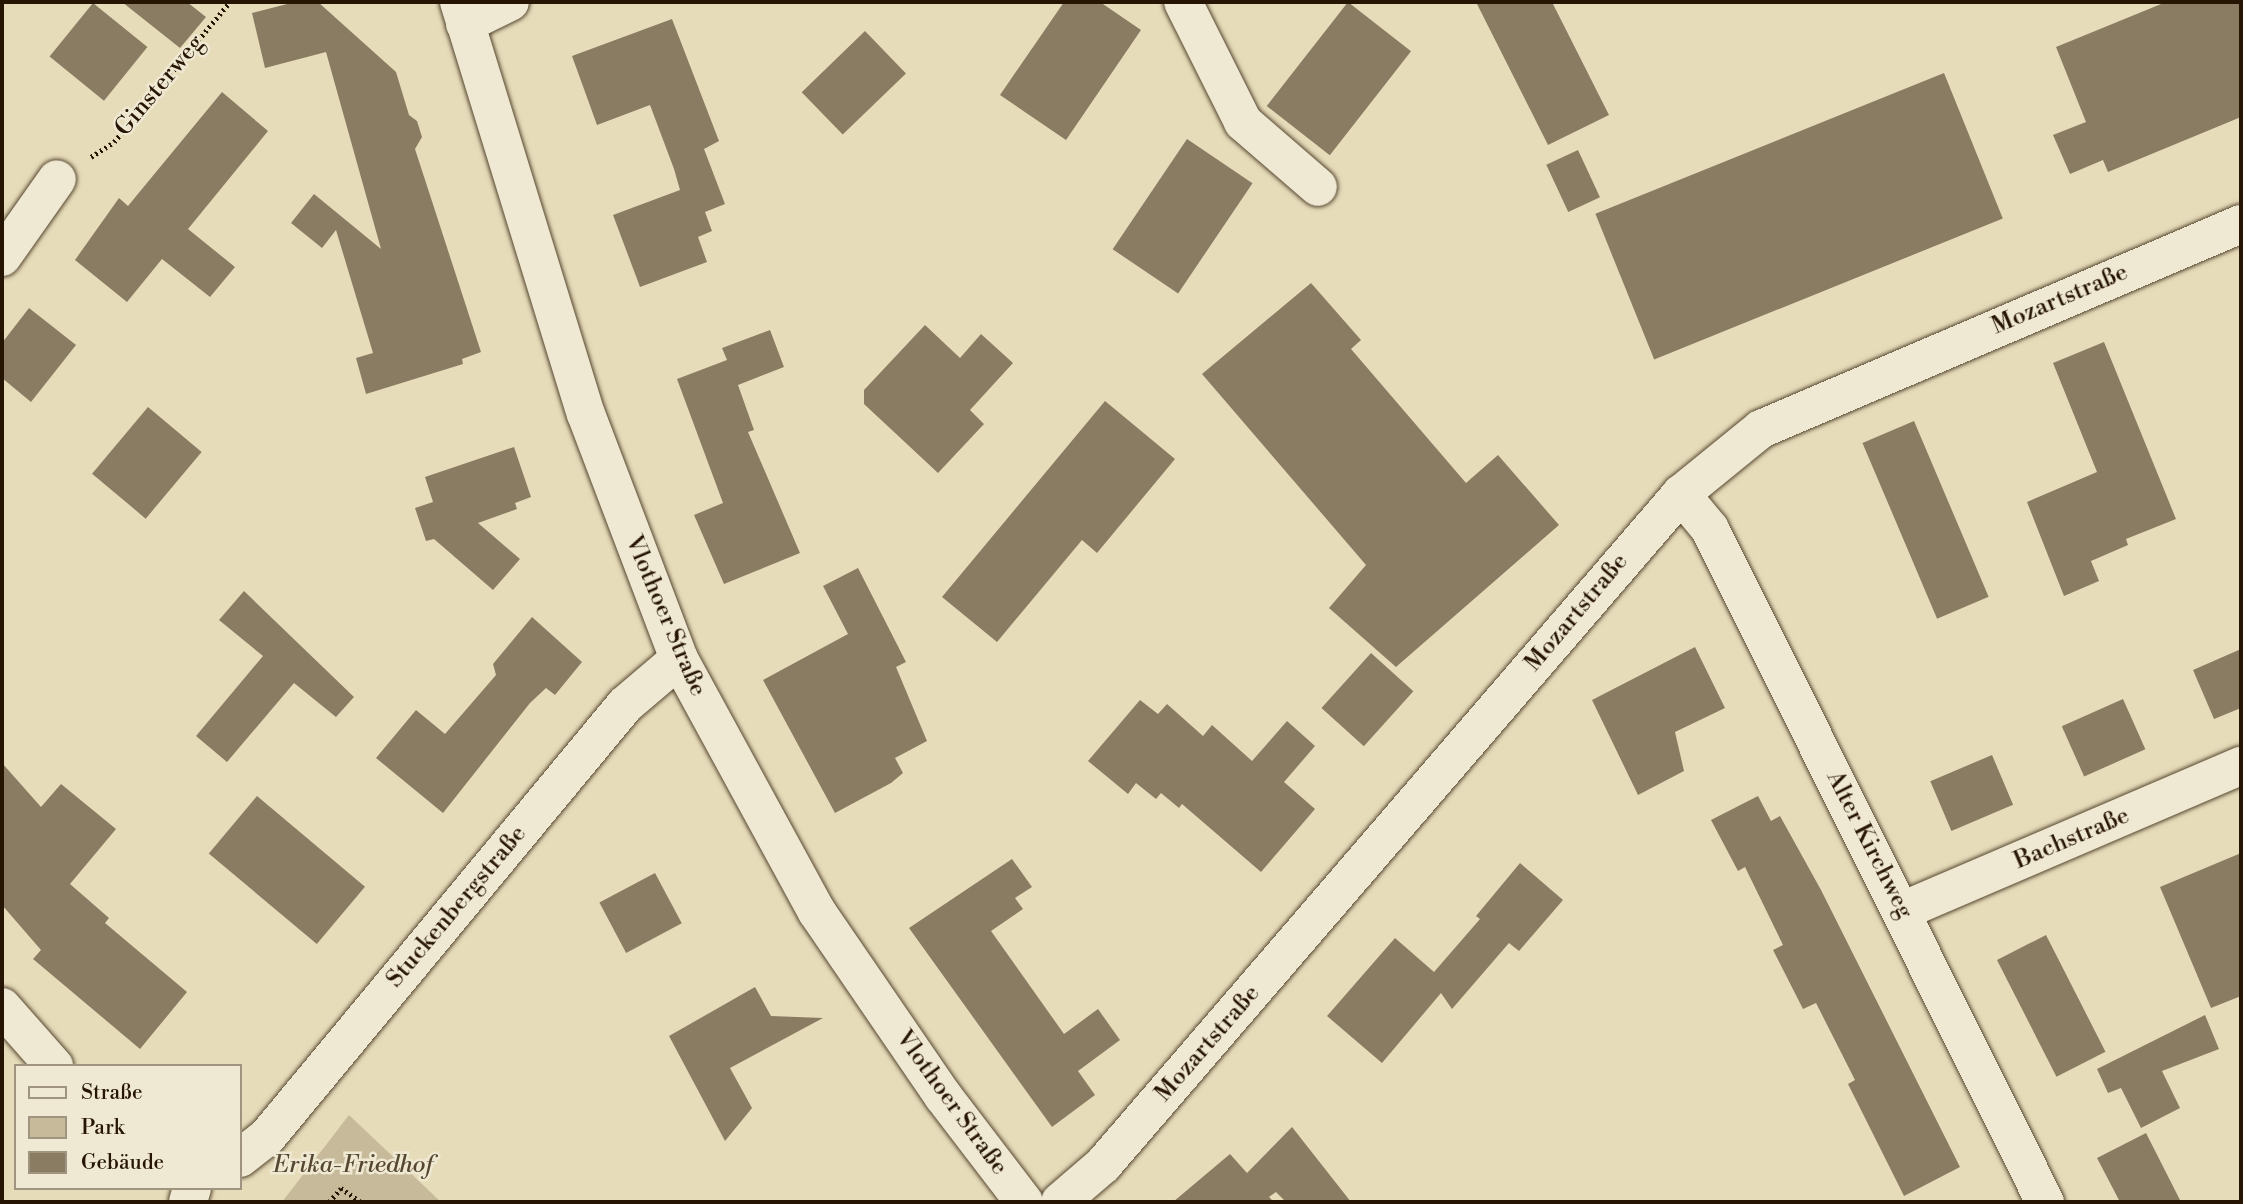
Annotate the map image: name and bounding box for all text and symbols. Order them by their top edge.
street label: Ginsterweg [109,30,211,142]
street label: Mozartstraße [1988,258,2132,342]
street label: Vlothoer Straße [618,531,712,701]
street label: Mozartstraße [1519,548,1635,678]
street label: Alter Kirchweg [1819,766,1919,924]
street label: Bachstraße [2010,802,2134,876]
street label: Stuckenbergstraße [381,820,533,994]
street label: Mozartstraße [1150,980,1266,1108]
street label: Vlothoer Straße [889,1025,1013,1181]
legend [14,1064,242,1190]
text: Straße [81,1080,143,1106]
text: Park [81,1115,125,1141]
text: Gebäude [81,1150,164,1176]
park label: Erika-Friedhof [273,1152,433,1180]

